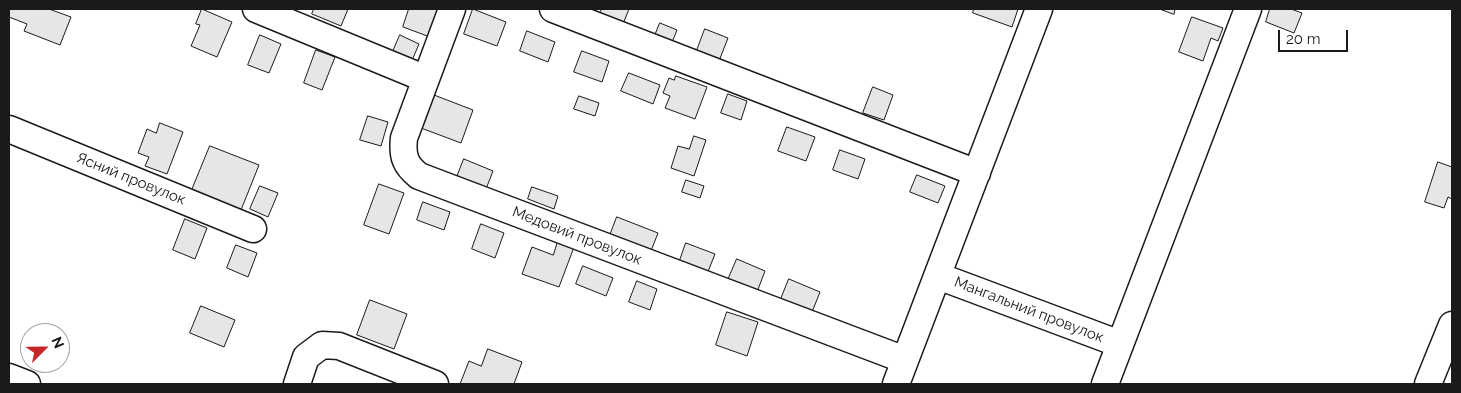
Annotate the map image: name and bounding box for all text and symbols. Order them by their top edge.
scale bar [1281,20,1351,52]
text: 20 m [1286,30,1321,48]
street label: Ясний провулок [74,149,188,209]
street label: Медовий провулок [510,203,644,269]
street label: Мангальний провулок [952,273,1106,347]
north arrow [20,323,70,373]
text: N [48,334,67,351]

